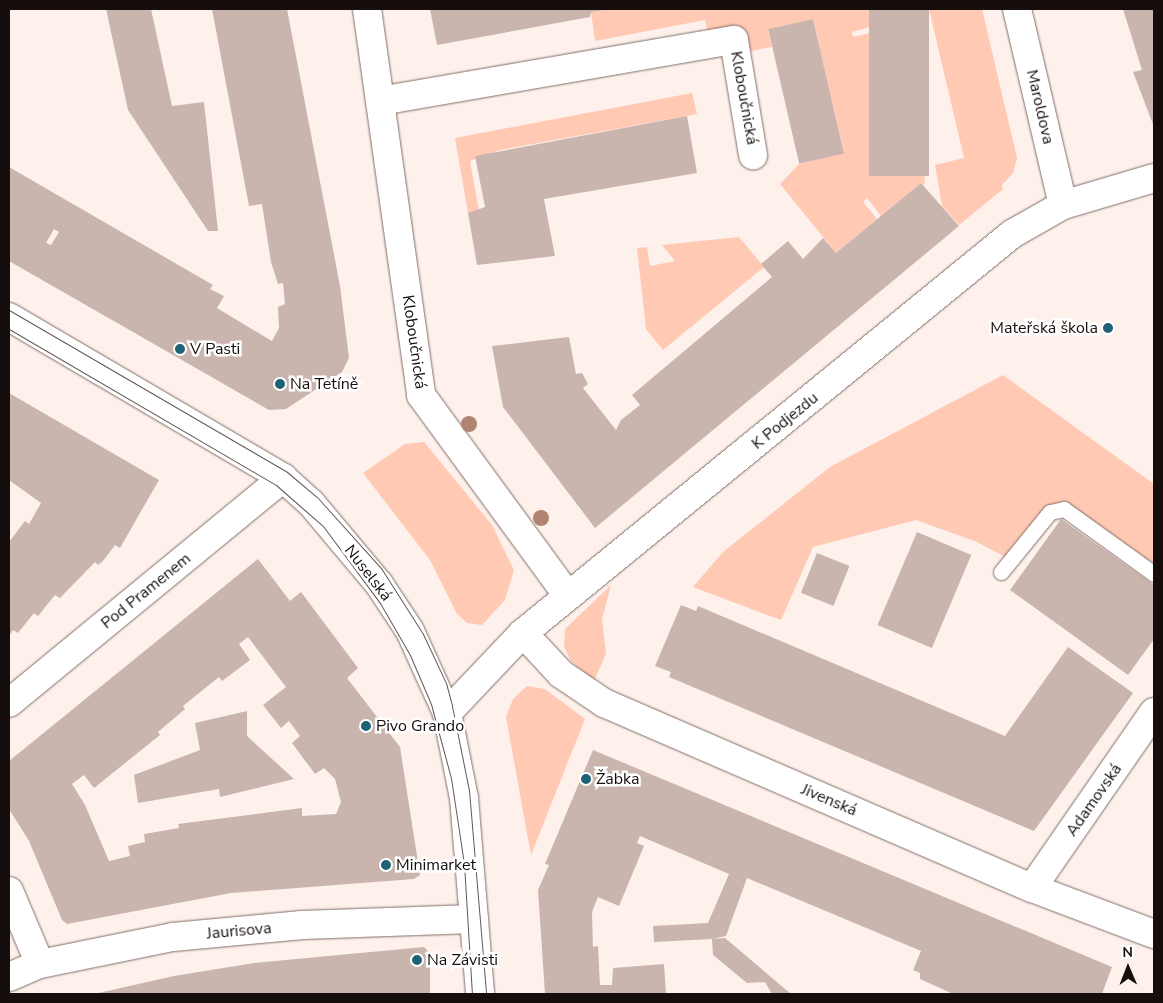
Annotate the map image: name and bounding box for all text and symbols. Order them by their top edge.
street label: Kloboučnická [726,50,762,146]
street label: Maroldova [1022,68,1058,146]
street label: Kloboučnická [398,294,430,390]
place label: Mateřská škola [990,318,1098,338]
marker: Mateřská škola [1102,322,1114,334]
place label: V Pasti [190,339,240,359]
marker: V Pasti [174,343,186,355]
place label: Na Tetíně [290,374,358,394]
marker: Na Tetíně [274,378,286,390]
street label: K Podjezdu [748,388,822,454]
street label: Nuselská [340,541,396,605]
street label: Pod Pramenem [97,549,195,633]
place label: Pivo Grando [376,716,464,736]
marker: Pivo Grando [360,720,372,732]
street label: Adamovská [1062,760,1126,840]
place label: Žabka [596,769,639,789]
marker: Žabka [580,773,592,785]
street label: Jivenská [798,780,860,820]
place label: Minimarket [396,855,476,875]
marker: Minimarket [380,859,392,871]
street label: Jaurisova [206,919,272,943]
north arrow [1103,943,1153,993]
text: N [1122,943,1133,962]
place label: Na Závisti [427,950,498,970]
marker: Na Závisti [411,954,423,966]

